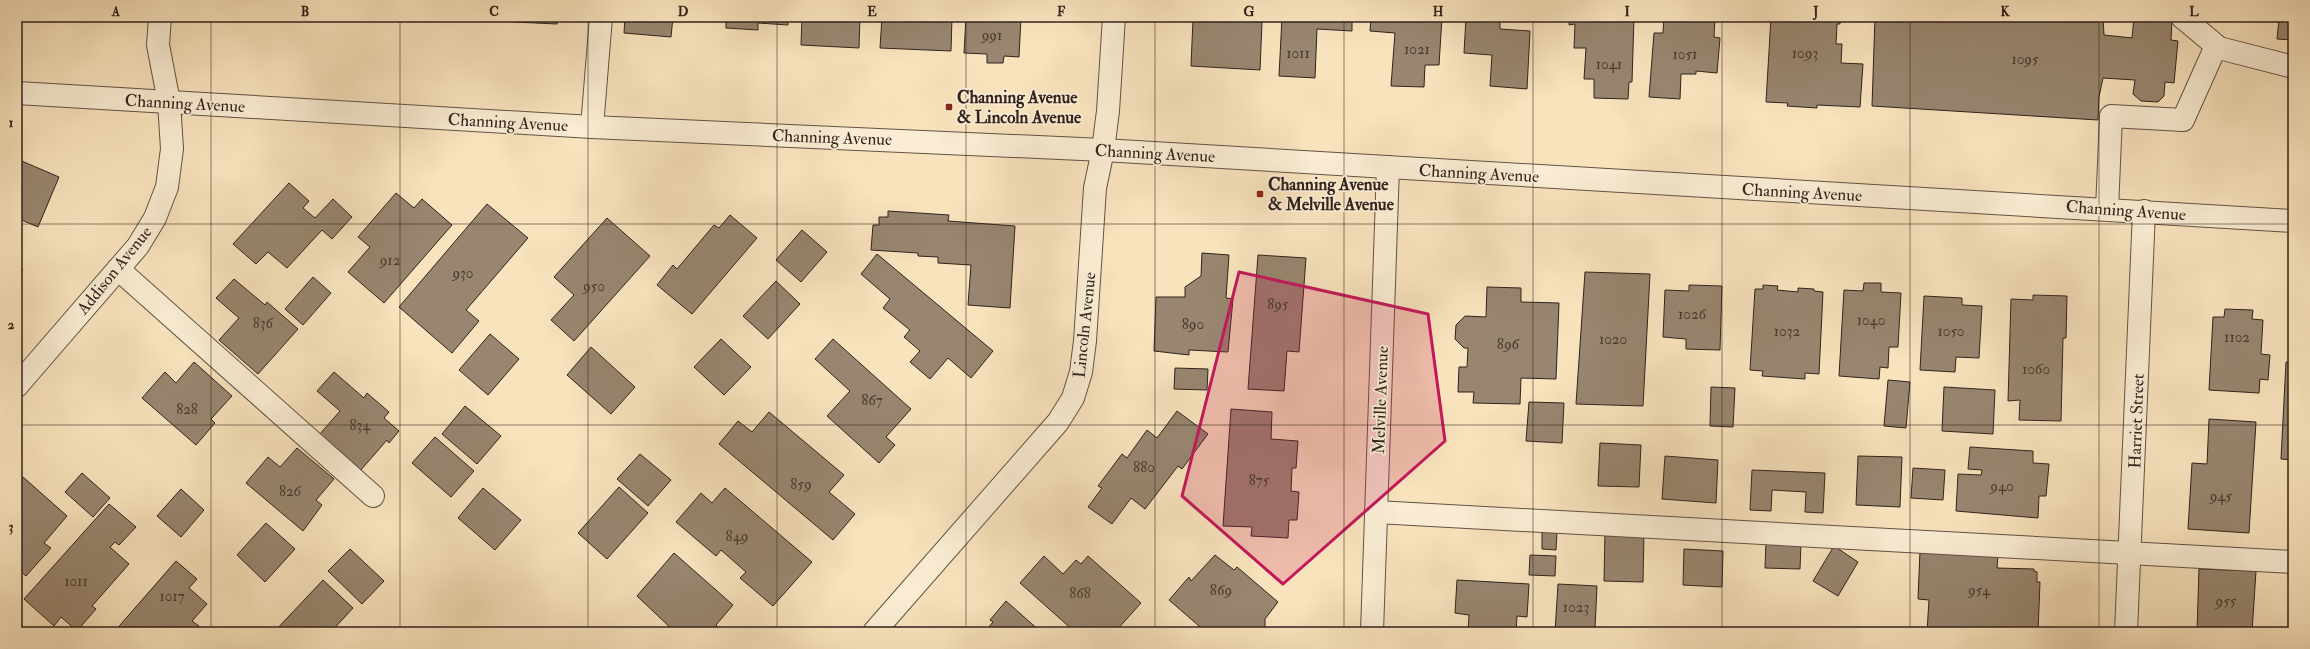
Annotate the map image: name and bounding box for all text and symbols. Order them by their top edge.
text: A [111,4,121,20]
text: B [301,4,309,20]
text: C [489,4,499,20]
text: D [678,4,689,20]
text: E [867,4,877,20]
text: F [1057,4,1066,20]
text: G [1244,4,1255,20]
text: H [1433,4,1444,20]
text: I [1624,4,1630,20]
text: J [1812,4,1819,21]
text: K [2000,4,2010,20]
text: L [2189,4,2199,20]
house number: 991 [981,26,1002,45]
house number: 1021 [1404,40,1430,59]
house number: 1011 [1286,44,1310,63]
house number: 1093 [1792,44,1818,63]
house number: 1051 [1673,45,1697,64]
house number: 1095 [2011,50,2039,69]
house number: 1041 [1596,55,1622,74]
place label: Channing Avenue & Lincoln Avenue [957,87,1082,128]
street label: Channing Avenue [124,90,246,117]
marker: Channing Avenue & Lincoln Avenue [944,102,954,112]
street label: Channing Avenue [447,109,569,136]
text: 1 [9,115,14,131]
street label: Channing Avenue [771,125,892,150]
street label: Channing Avenue [1094,140,1216,167]
street label: Channing Avenue [1418,160,1540,187]
place label: Channing Avenue & Melville Avenue [1268,174,1395,215]
street label: Channing Avenue [1741,179,1863,206]
marker: Channing Avenue & Melville Avenue [1255,189,1265,199]
street label: Channing Avenue [2065,196,2187,225]
street label: Addison Avenue [72,222,156,320]
house number: 912 [379,251,401,270]
house number: 930 [451,264,474,283]
street label: Lincoln Avenue [1068,271,1100,379]
house number: 950 [582,277,605,296]
house number: 895 [1267,295,1289,314]
house number: 1026 [1678,305,1707,324]
house number: 1040 [1857,311,1885,330]
house number: 836 [253,314,275,333]
house number: 890 [1182,315,1204,334]
text: 2 [8,317,15,333]
house number: 1032 [1774,322,1801,341]
house number: 1050 [1937,322,1965,341]
house number: 1102 [2224,328,2250,347]
house number: 1020 [1599,330,1627,349]
house number: 896 [1497,335,1521,354]
street label: Melville Avenue [1368,346,1393,454]
house number: 1060 [2022,360,2050,379]
street label: Harriet Street [2124,373,2149,469]
house number: 867 [861,391,883,410]
house number: 828 [176,400,198,419]
house number: 834 [350,416,371,435]
house number: 880 [1133,458,1155,477]
house number: 875 [1249,471,1270,490]
house number: 859 [790,475,812,494]
house number: 940 [1989,477,2014,496]
house number: 826 [279,482,303,501]
house number: 945 [2209,487,2233,506]
text: 3 [9,519,14,535]
house number: 849 [726,527,748,546]
house number: 1011 [64,572,88,591]
house number: 869 [1210,581,1232,600]
house number: 954 [1967,581,1991,600]
house number: 868 [1069,584,1091,603]
house number: 1017 [159,587,185,606]
house number: 955 [2215,592,2237,611]
house number: 1023 [1563,598,1589,617]

